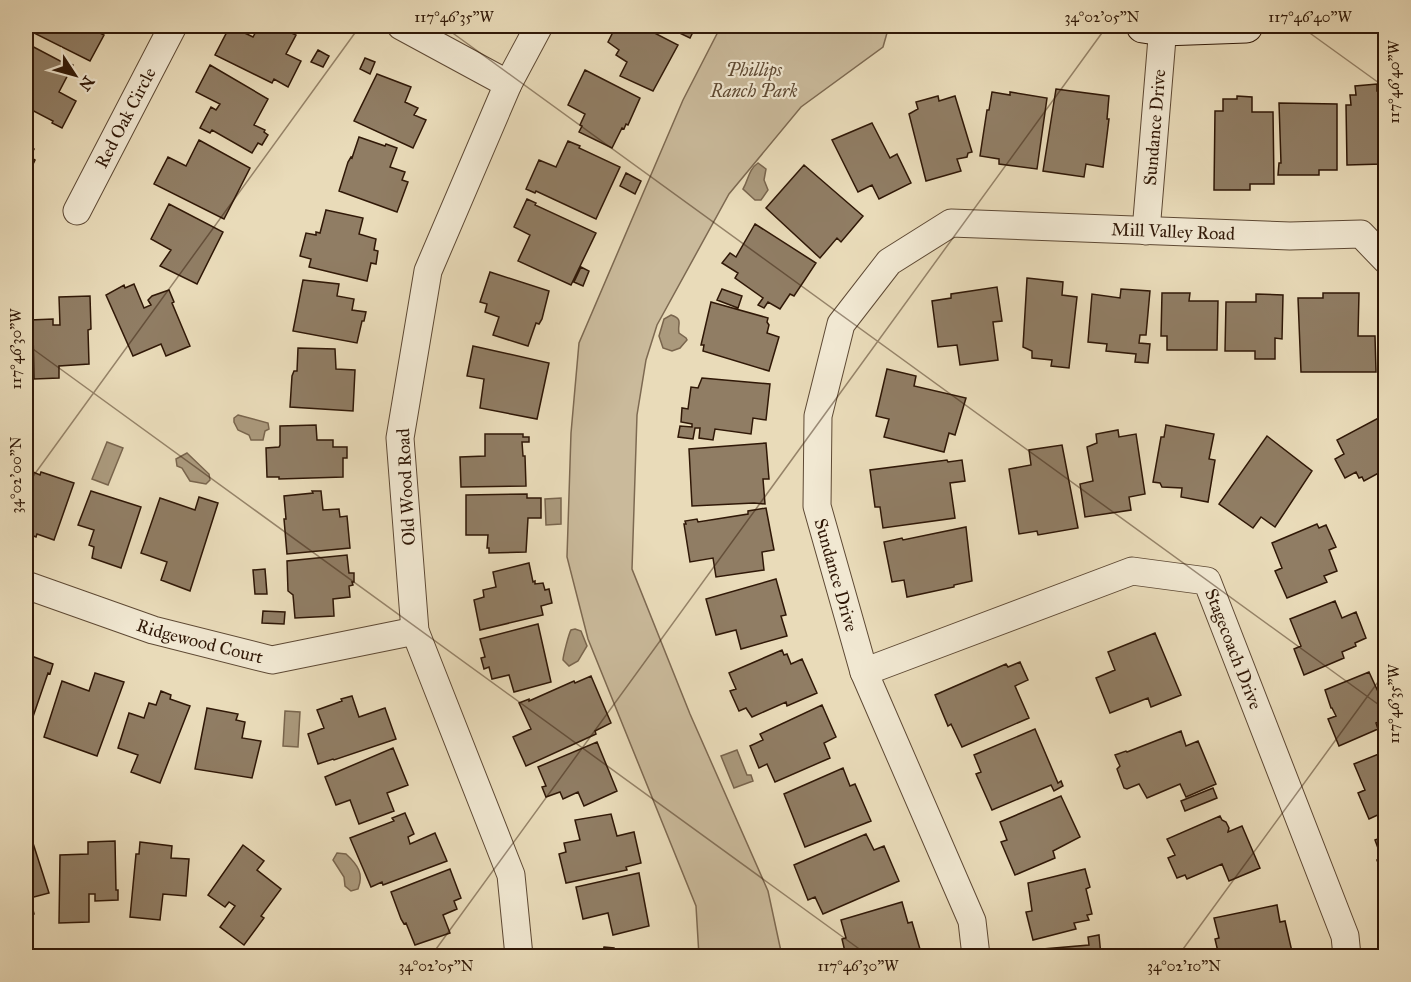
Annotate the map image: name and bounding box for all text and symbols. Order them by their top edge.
text: 117°46'35"W [414,8,494,26]
text: 34°02'05"N [1064,8,1140,26]
text: 117°46'40"W [1268,8,1352,26]
text: 117°46'40"W [1385,40,1403,124]
north arrow [45,45,105,105]
park label: Phillips Ranch Park [709,59,798,102]
street label: Red Oak Circle [90,64,161,172]
street label: Sundance Drive [1139,68,1170,186]
text: N [75,72,98,95]
street label: Mill Valley Road [1111,218,1235,245]
text: 117°46'30"W [7,308,25,390]
street label: Old Wood Road [392,428,420,546]
text: 34°02'00"N [7,436,25,513]
street label: Sundance Drive [809,516,863,634]
street label: Stagecoach Drive [1200,585,1267,713]
street label: Ridgewood Court [134,614,266,668]
text: 117°46'35"W [1385,664,1403,744]
text: 34°02'05"N [398,957,474,975]
text: 117°46'30"W [817,957,899,975]
text: 34°02'10"N [1147,957,1221,975]

